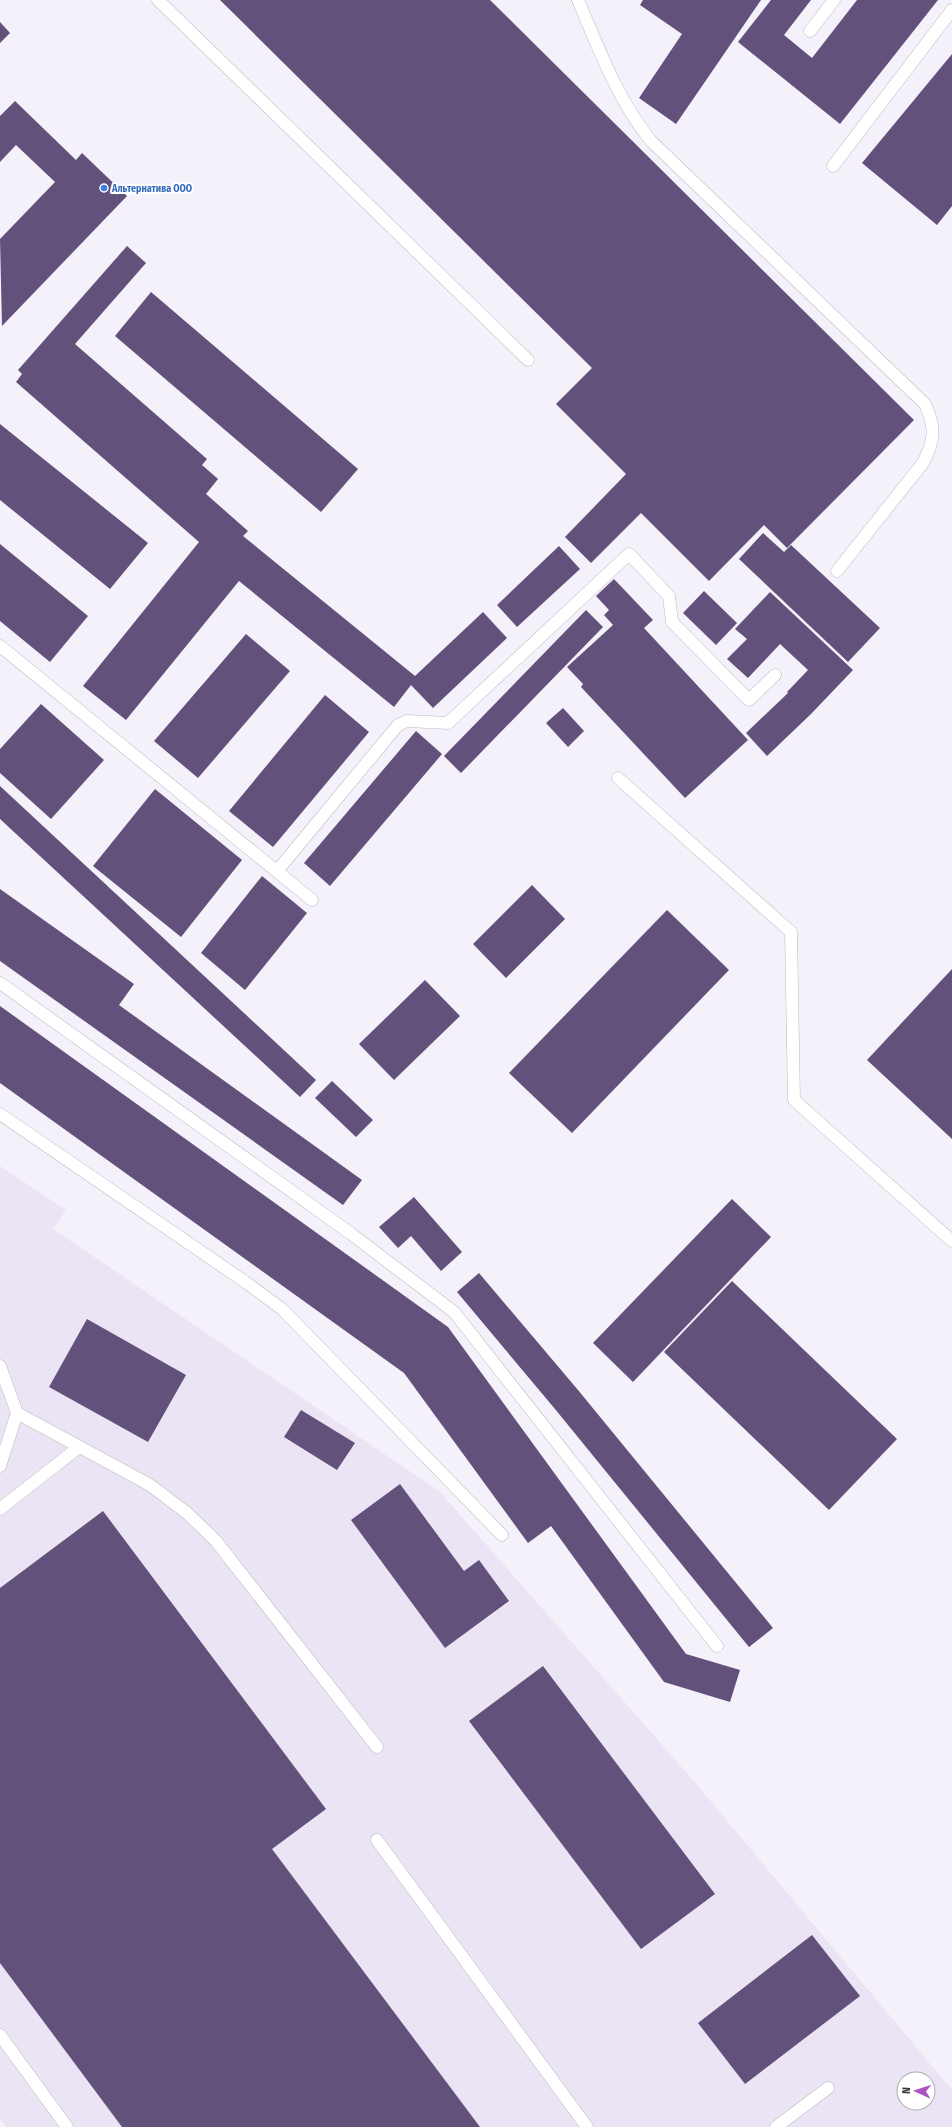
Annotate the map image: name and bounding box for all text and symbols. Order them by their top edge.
marker: Альтернатива ООО [99,183,109,193]
place label: Альтернатива ООО [111,183,192,195]
north arrow [896,2071,936,2111]
text: N [900,2087,913,2094]

